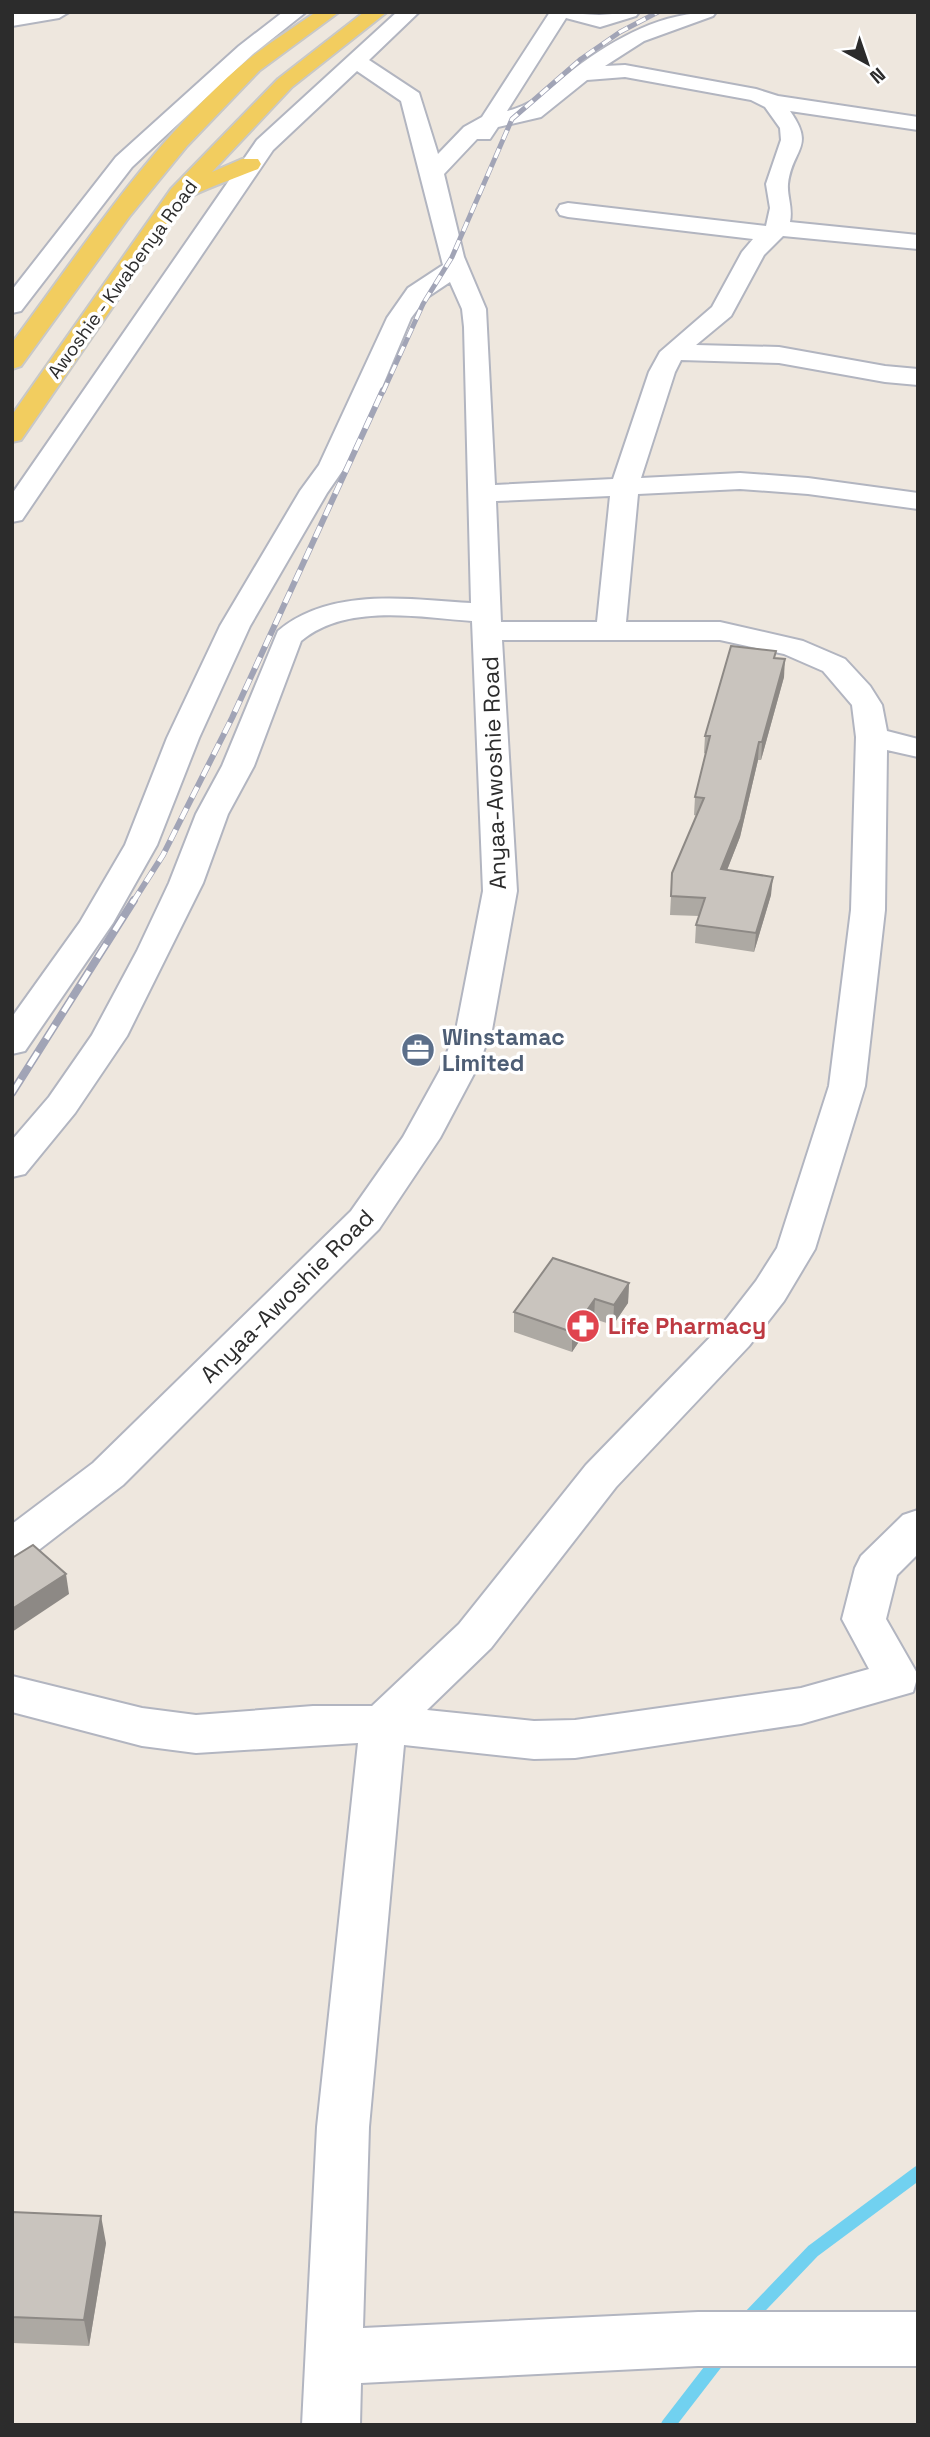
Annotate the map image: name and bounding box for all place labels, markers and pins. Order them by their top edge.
place label: Winstamac Limited [442,1022,565,1078]
office icon: Winstamac Limited [399,1031,437,1069]
pharmacy icon: Life Pharmacy [564,1307,602,1345]
place label: Life Pharmacy [608,1311,766,1341]

